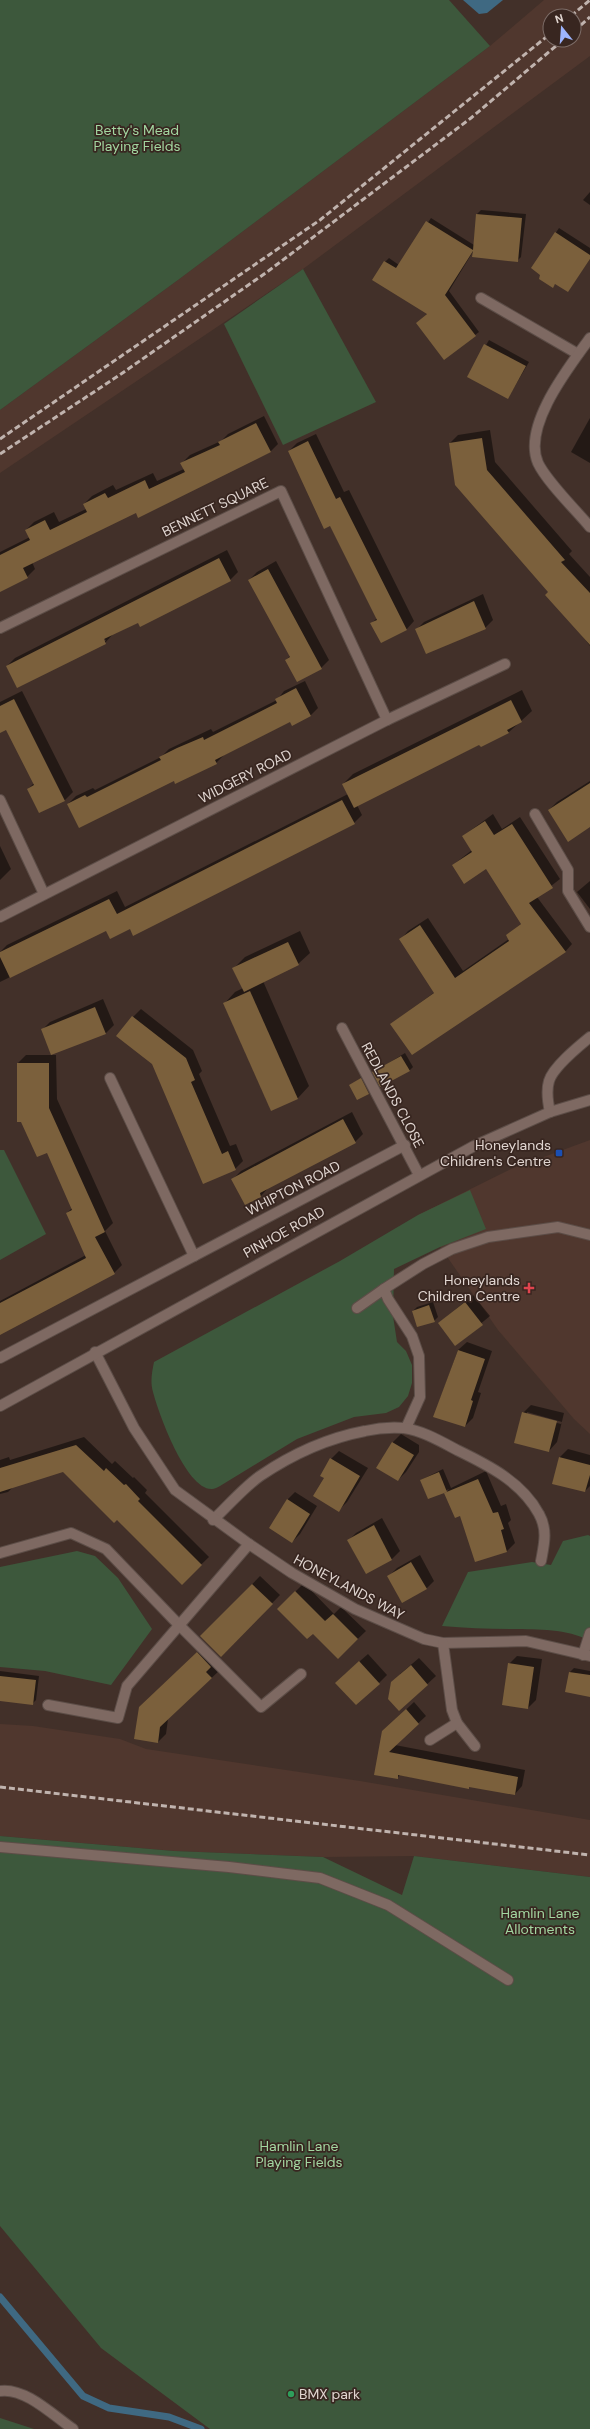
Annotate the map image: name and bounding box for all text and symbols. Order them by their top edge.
north arrow [542,8,582,48]
text: N [553,11,565,26]
park label: Betty's Mead Playing Fields [93,121,181,155]
street label: BENNETT SQUARE [159,473,271,541]
street label: WIDGERY ROAD [195,745,295,807]
street label: REDLANDS CLOSE [358,1039,428,1151]
place label: Honeylands Children's Centre [440,1136,551,1170]
marker: Honeylands Children's Centre [554,1148,564,1158]
street label: WHIPTON ROAD [243,1156,343,1220]
street label: PINHOE ROAD [240,1202,328,1262]
place label: Honeylands Children Centre [418,1271,520,1305]
marker: Honeylands Children Centre [523,1282,535,1294]
street label: HONEYLANDS WAY [291,1550,407,1624]
park label: Hamlin Lane Allotments [501,1904,579,1938]
park label: Hamlin Lane Playing Fields [255,2137,343,2171]
place label: BMX park [299,2385,360,2403]
marker: BMX park [286,2389,296,2399]

